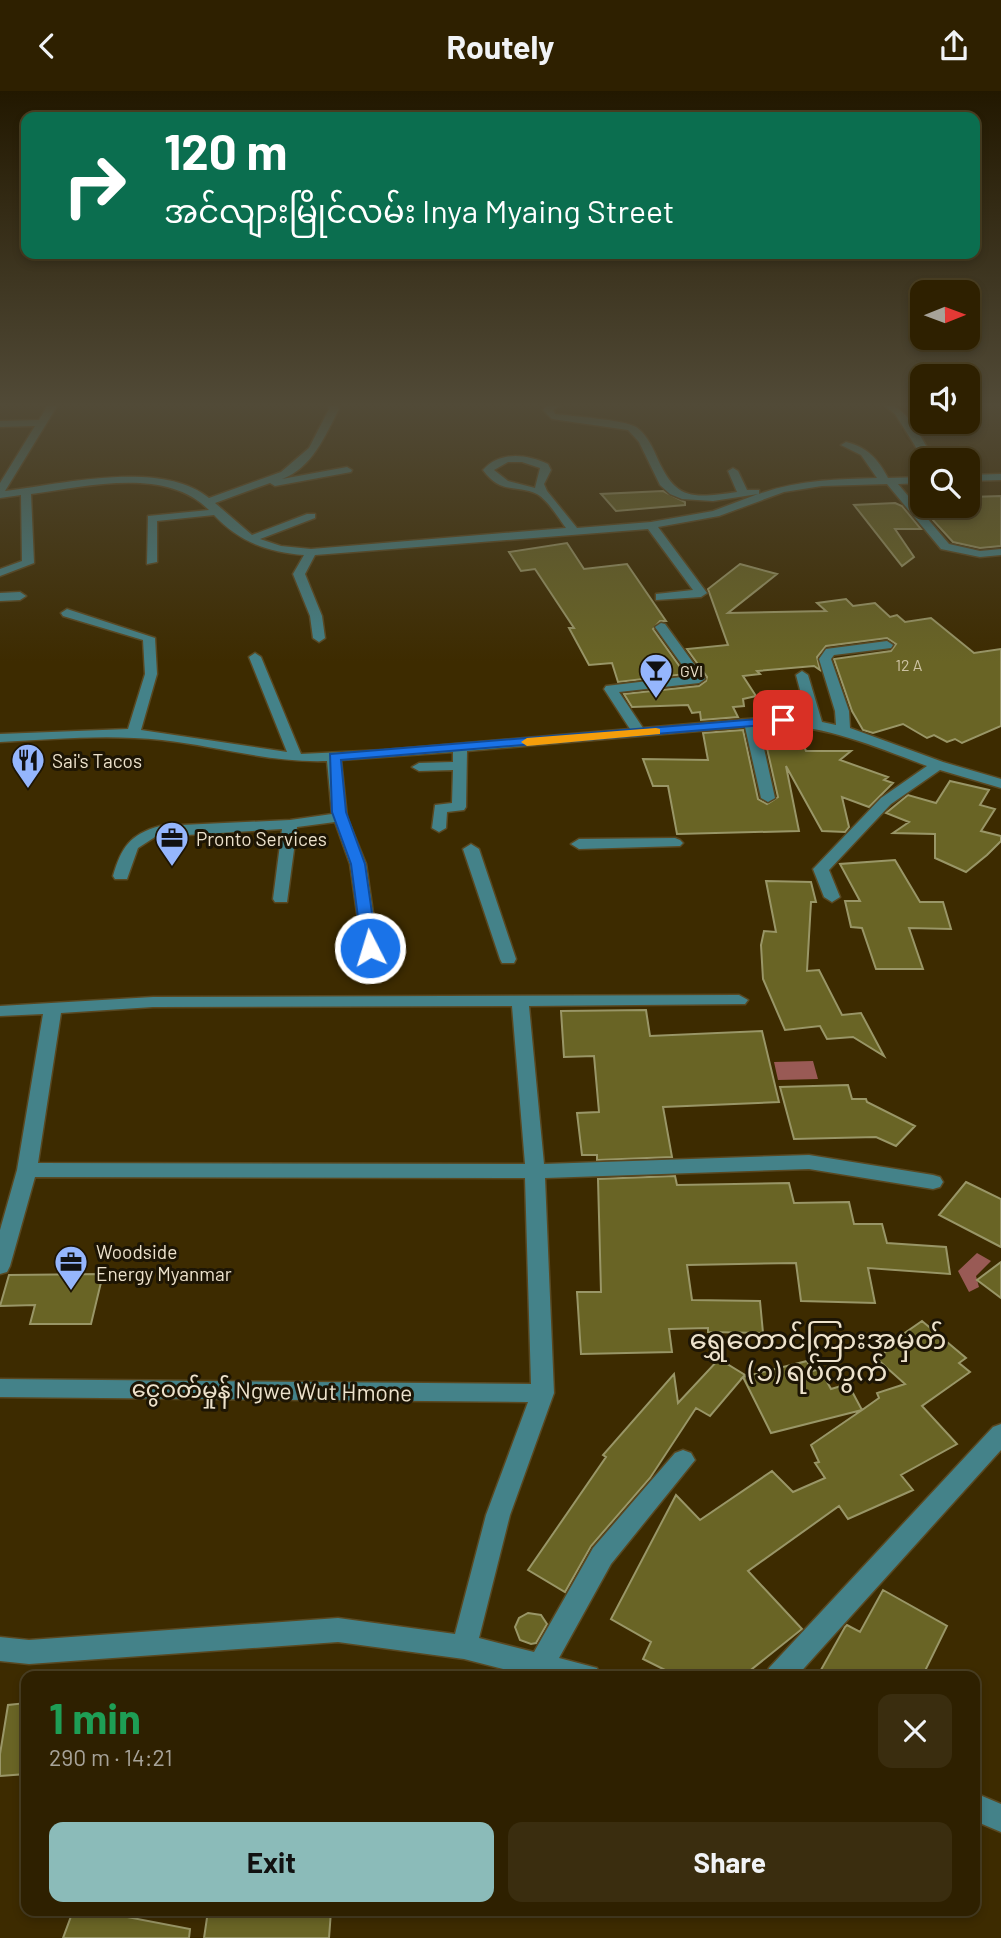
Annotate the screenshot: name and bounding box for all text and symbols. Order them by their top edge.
icon: back [28,27,66,65]
text: Routely [446,27,555,65]
icon: share [935,27,973,65]
text: 120 m [164,121,287,180]
icon: right [49,140,140,231]
text: အင်လျားမြိုင်လမ်း Inya Myaing Street [164,191,674,229]
north arrow [910,280,980,350]
map controls [910,280,980,518]
button: sound [910,364,980,434]
button: search [910,448,980,518]
bar icon: GVI [637,651,675,700]
house number: 12 A [895,655,923,674]
place label: GVI [680,661,703,680]
pin [753,690,813,750]
icon: arrive [764,701,802,739]
restaurant icon: Sai's Tacos [9,741,47,790]
place label: Sai's Tacos [52,749,142,772]
office icon: Pronto Services [153,819,191,868]
place label: Pronto Services [196,827,327,850]
position arrow [333,911,407,985]
place label: Woodside Energy Myanmar [96,1240,232,1285]
office icon: Woodside Energy Myanmar [52,1243,90,1292]
district label: ရွှေတောင်ကြားအမှတ် (၁) ရပ်ကွက် [690,1321,946,1394]
street label: ငွေဝတ်မှုန် Ngwe Wut Hmone [131,1373,413,1412]
text: 1 min [49,1692,141,1742]
button: close [878,1694,952,1768]
text: 290 m · 14:21 [49,1743,173,1771]
button: Exit [49,1822,494,1902]
button: Share [508,1822,952,1902]

